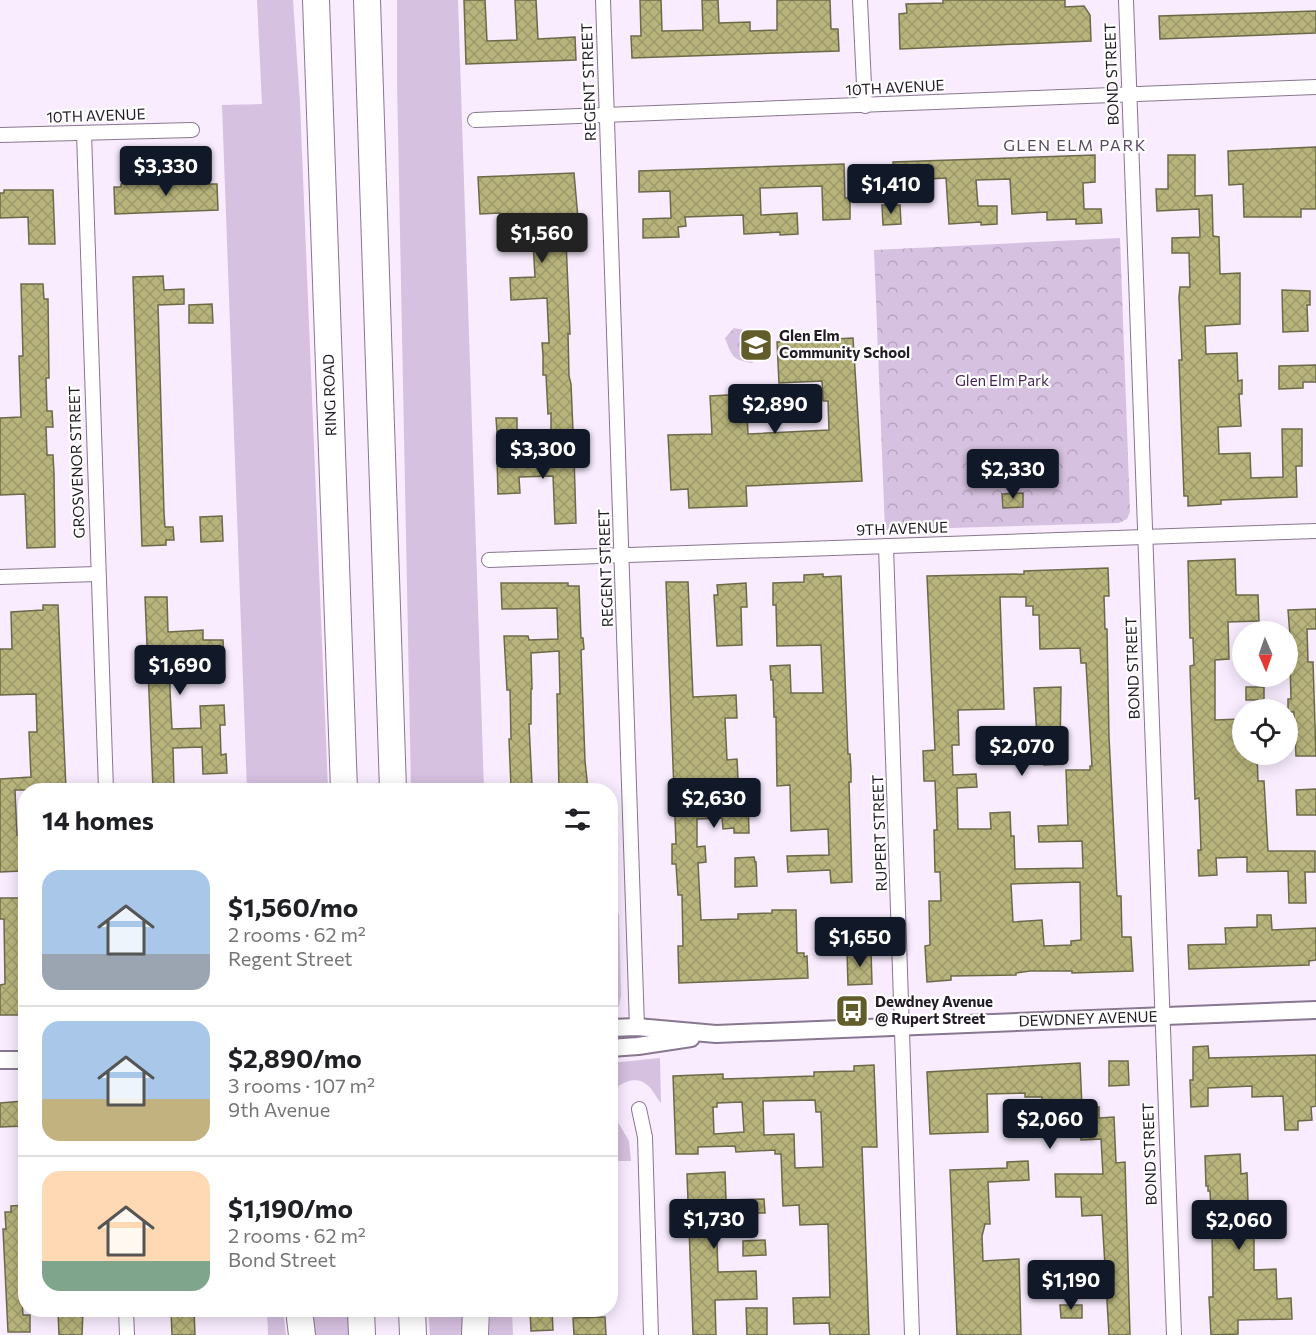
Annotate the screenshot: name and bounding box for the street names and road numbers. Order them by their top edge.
street label: REGENT STREET [577,22,599,141]
street label: BOND STREET [1100,22,1122,126]
street label: 10TH AVENUE [845,75,945,99]
street label: 10TH AVENUE [46,104,146,126]
street label: RING ROAD [319,354,339,437]
street label: GROSVENOR STREET [64,385,88,539]
street label: REGENT STREET [594,508,616,627]
street label: 9TH AVENUE [856,517,948,539]
street label: BOND STREET [1121,616,1143,720]
street label: RUPERT STREET [868,774,890,892]
street label: DEWDNEY AVENUE [1018,1007,1158,1029]
street label: BOND STREET [1138,1102,1160,1206]

